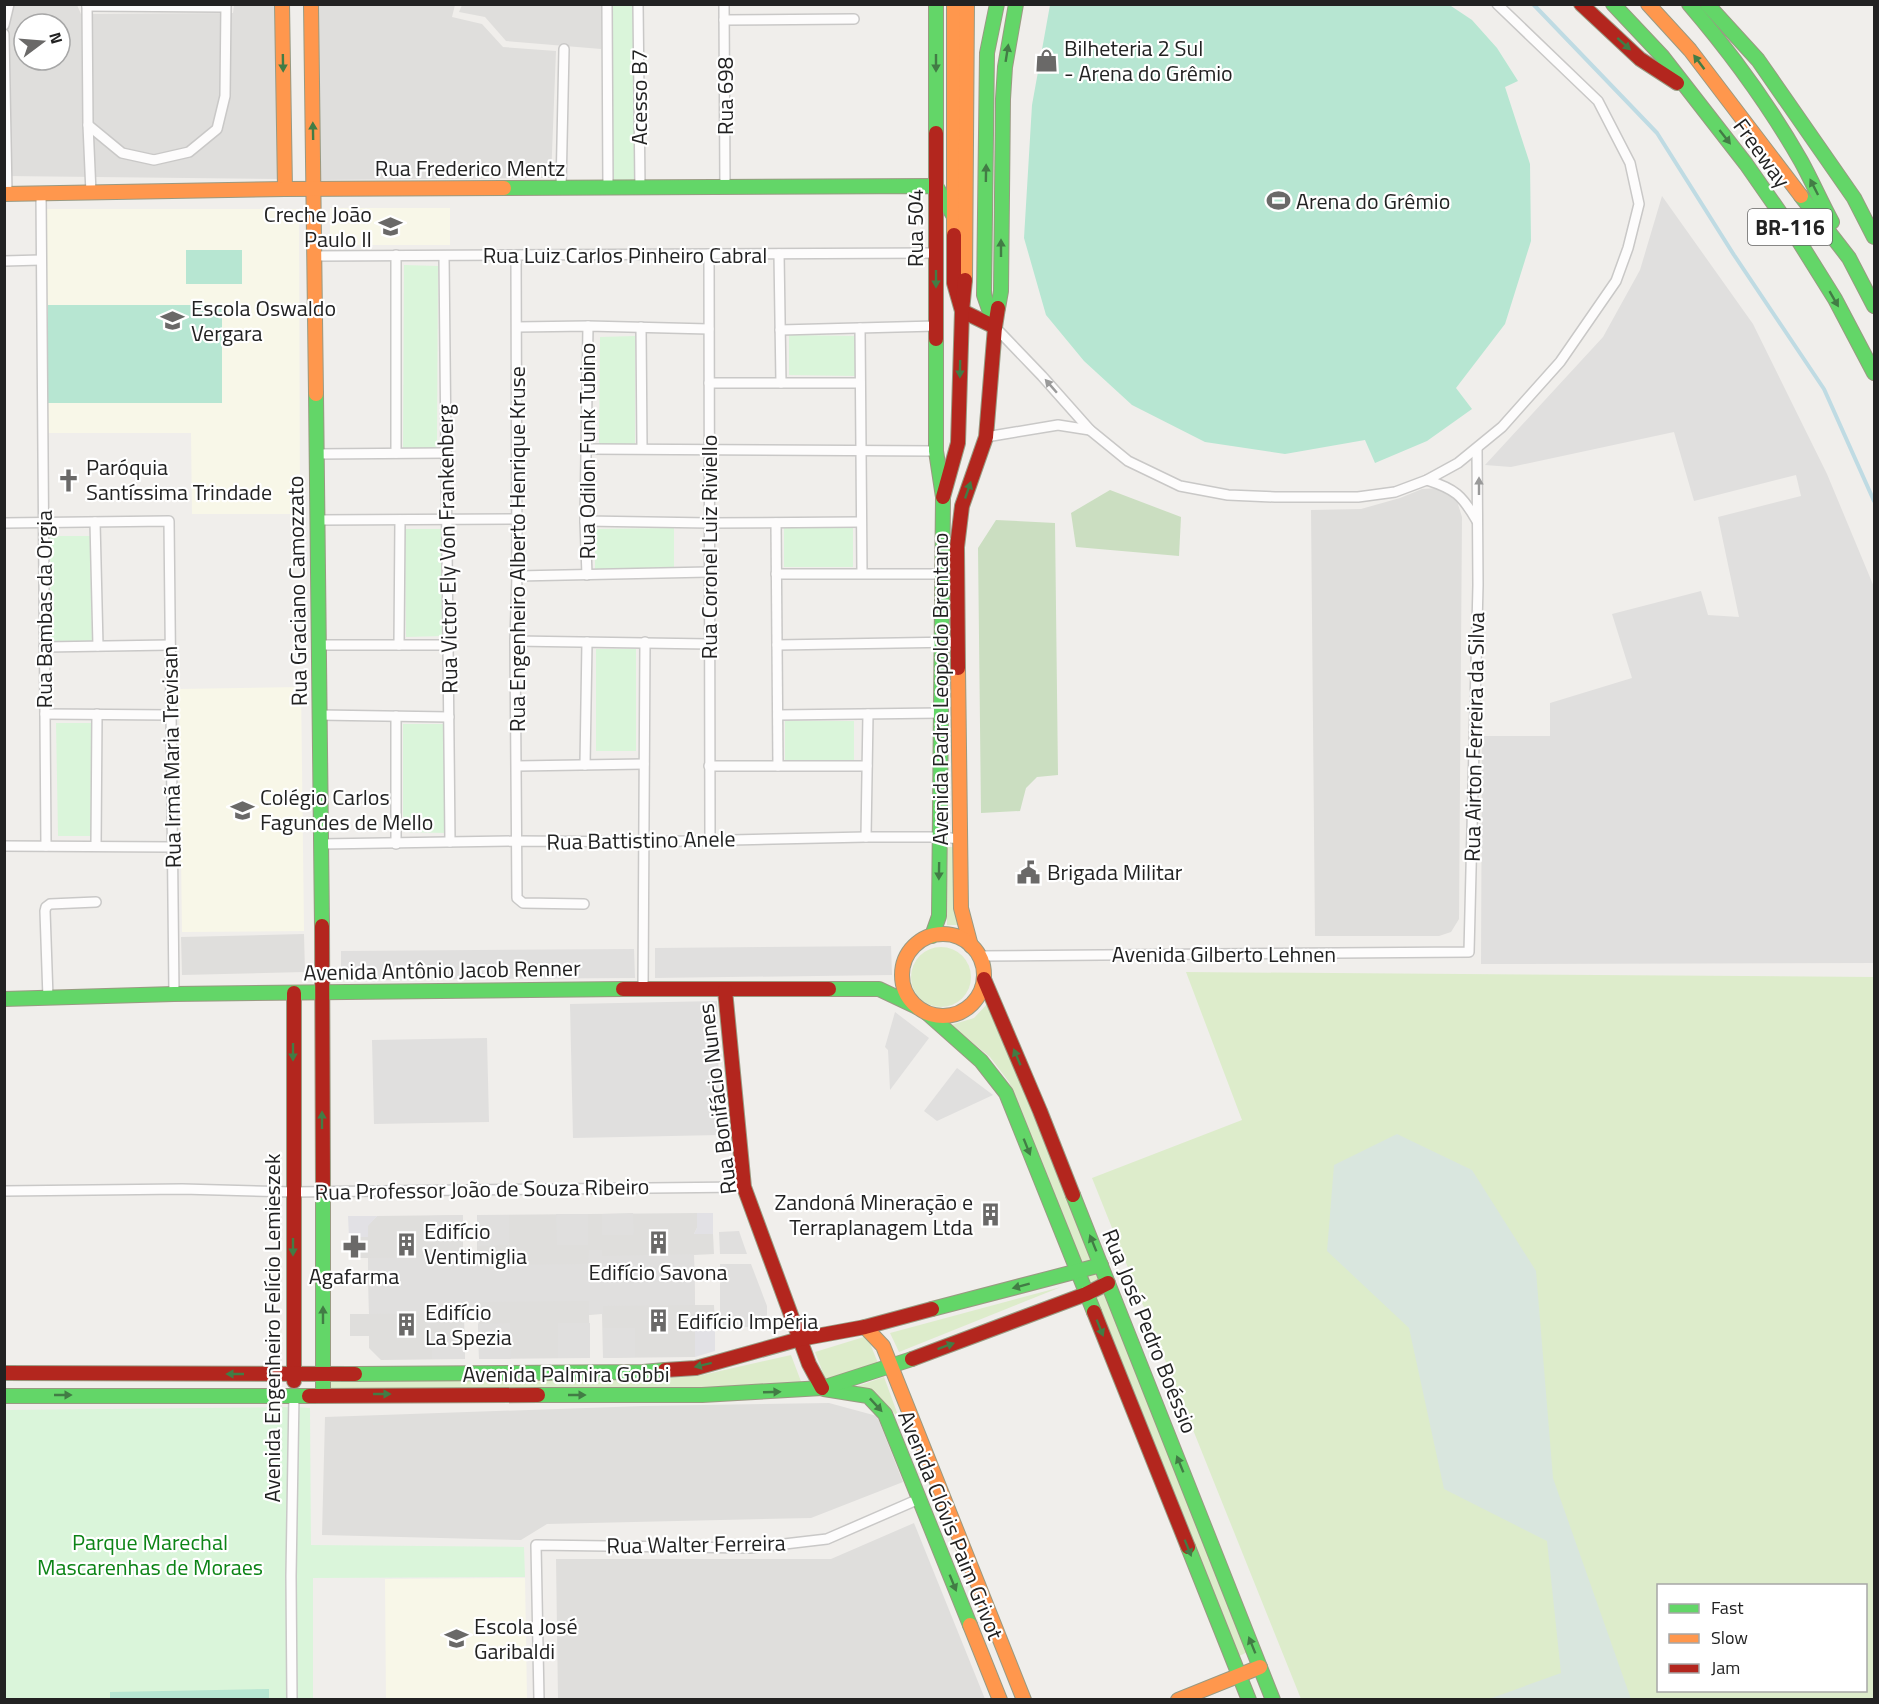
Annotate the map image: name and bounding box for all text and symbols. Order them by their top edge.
north arrow [12,12,72,72]
text: N [43,29,69,47]
place label: Bilheteria 2 Sul - Arena do Grêmio [1064,31,1233,90]
one-way arrow [1616,37,1631,50]
one-way arrow [1003,43,1012,62]
shop icon: Bilheteria 2 Sul - Arena do Grêmio [1033,48,1059,74]
street label: Acesso B7 [622,49,656,145]
one-way arrow [278,53,288,72]
one-way arrow [931,53,941,72]
one-way arrow [1693,54,1705,70]
street label: Rua 698 [708,57,742,135]
street label: Freeway [1725,111,1799,195]
one-way arrow [308,122,318,141]
one-way arrow [1719,130,1731,145]
street label: Rua Frederico Mentz [375,151,565,185]
one-way arrow [981,164,991,183]
one-way arrow [1809,178,1819,195]
place label: Arena do Grêmio [1296,184,1450,218]
sports icon: Arena do Grêmio [1265,188,1291,214]
street label: Rua 504 [898,189,932,267]
place label: Creche João Paulo II [264,197,372,256]
road number: BR-116 [1748,209,1832,245]
school or university icon: Creche João Paulo II [377,214,403,240]
street label: Rua Luiz Carlos Pinheiro Cabral [483,238,767,272]
one-way arrow [996,238,1006,257]
one-way arrow [931,269,941,288]
place label: Escola Oswaldo Vergara [191,291,336,350]
one-way arrow [1829,291,1840,307]
school or university icon: Escola Oswaldo Vergara [160,308,186,334]
street label: Rua Odilon Funk Tubino [570,343,604,559]
one-way arrow [955,360,965,379]
street label: Rua Engenheiro Alberto Henrique Kruse [500,366,534,732]
one-way arrow [1045,379,1058,394]
street label: Rua Victor Ely Von Frankenberg [427,404,467,694]
street label: Rua Coronel Luiz Riviello [692,435,726,659]
place label: Paróquia Santíssima Trindade [86,450,272,509]
church icon: Paróquia Santíssima Trindade [55,467,81,493]
street label: Rua Graciano Camozzato [278,476,316,706]
one-way arrow [1474,476,1484,495]
one-way arrow [964,481,974,499]
street label: Rua Bambas da Orgia [27,510,61,708]
street label: Avenida Padre Leopoldo Brentano [923,533,957,845]
street label: Rua Airton Ferreira da Silva [1455,612,1493,862]
street label: Rua Irmã Maria Trevisan [152,645,190,869]
place label: Colégio Carlos Fagundes de Mello [260,780,433,839]
school or university icon: Colégio Carlos Fagundes de Mello [229,797,255,823]
street label: Rua Battistino Anele [546,821,736,859]
place label: Brigada Militar [1047,855,1183,889]
public building icon: Brigada Militar [1016,859,1042,885]
one-way arrow [934,861,944,880]
street label: Avenida Gilberto Lehnen [1112,937,1336,971]
street label: Avenida Antônio Jacob Renner [303,951,581,989]
street label: Rua Bonifácio Nunes [688,1002,746,1196]
one-way arrow [288,1042,298,1061]
one-way arrow [1012,1048,1022,1066]
one-way arrow [317,1111,327,1130]
one-way arrow [1023,1138,1033,1156]
street label: Avenida Engenheiro Felício Lemieszek [255,1153,289,1502]
street label: Rua Professor João de Souza Ribeiro [314,1169,650,1209]
place label: Zandoná Mineração e Terraplanagem Ltda [774,1185,973,1244]
building icon: Zandoná Mineração e Terraplanagem Ltda [978,1202,1004,1228]
place label: Edifício Ventimiglia [424,1214,527,1273]
street label: Rua José Pedro Boéssio [1093,1224,1207,1438]
building icon: Edifício Savona [645,1230,671,1256]
building icon: Edifício Ventimiglia [393,1231,419,1257]
pharmacy icon: Agafarma [341,1234,367,1260]
one-way arrow [1087,1234,1097,1252]
one-way arrow [288,1237,298,1256]
place label: Edifício Savona [588,1255,728,1289]
place label: Agafarma [309,1259,399,1293]
one-way arrow [1012,1282,1030,1292]
place label: Edifício La Spezia [425,1295,512,1354]
place label: Edifício Impéria [677,1304,818,1338]
one-way arrow [318,1306,328,1325]
building icon: Edifício Impéria [646,1308,672,1334]
building icon: Edifício La Spezia [394,1312,420,1338]
one-way arrow [1096,1319,1105,1337]
one-way arrow [937,1341,955,1351]
street label: Avenida Palmira Gobbi [462,1357,670,1391]
one-way arrow [694,1361,712,1371]
one-way arrow [226,1369,245,1379]
one-way arrow [762,1387,781,1396]
one-way arrow [372,1389,391,1399]
one-way arrow [567,1390,586,1400]
one-way arrow [53,1391,72,1400]
one-way arrow [869,1397,883,1412]
street label: Avenida Clóvis Paim Grivot [889,1405,1013,1645]
one-way arrow [1175,1455,1184,1473]
park label: Parque Marechal Mascarenhas de Moraes [37,1525,263,1584]
street label: Rua Walter Ferreira [606,1525,786,1563]
one-way arrow [1184,1539,1194,1557]
one-way arrow [949,1574,958,1592]
legend [1657,1584,1867,1692]
text: Fast [1711,1594,1744,1621]
place label: Escola José Garibaldi [474,1609,578,1668]
text: Slow [1711,1624,1748,1651]
school or university icon: Escola José Garibaldi [443,1626,469,1652]
one-way arrow [1247,1636,1256,1654]
text: Jam [1711,1654,1740,1681]

